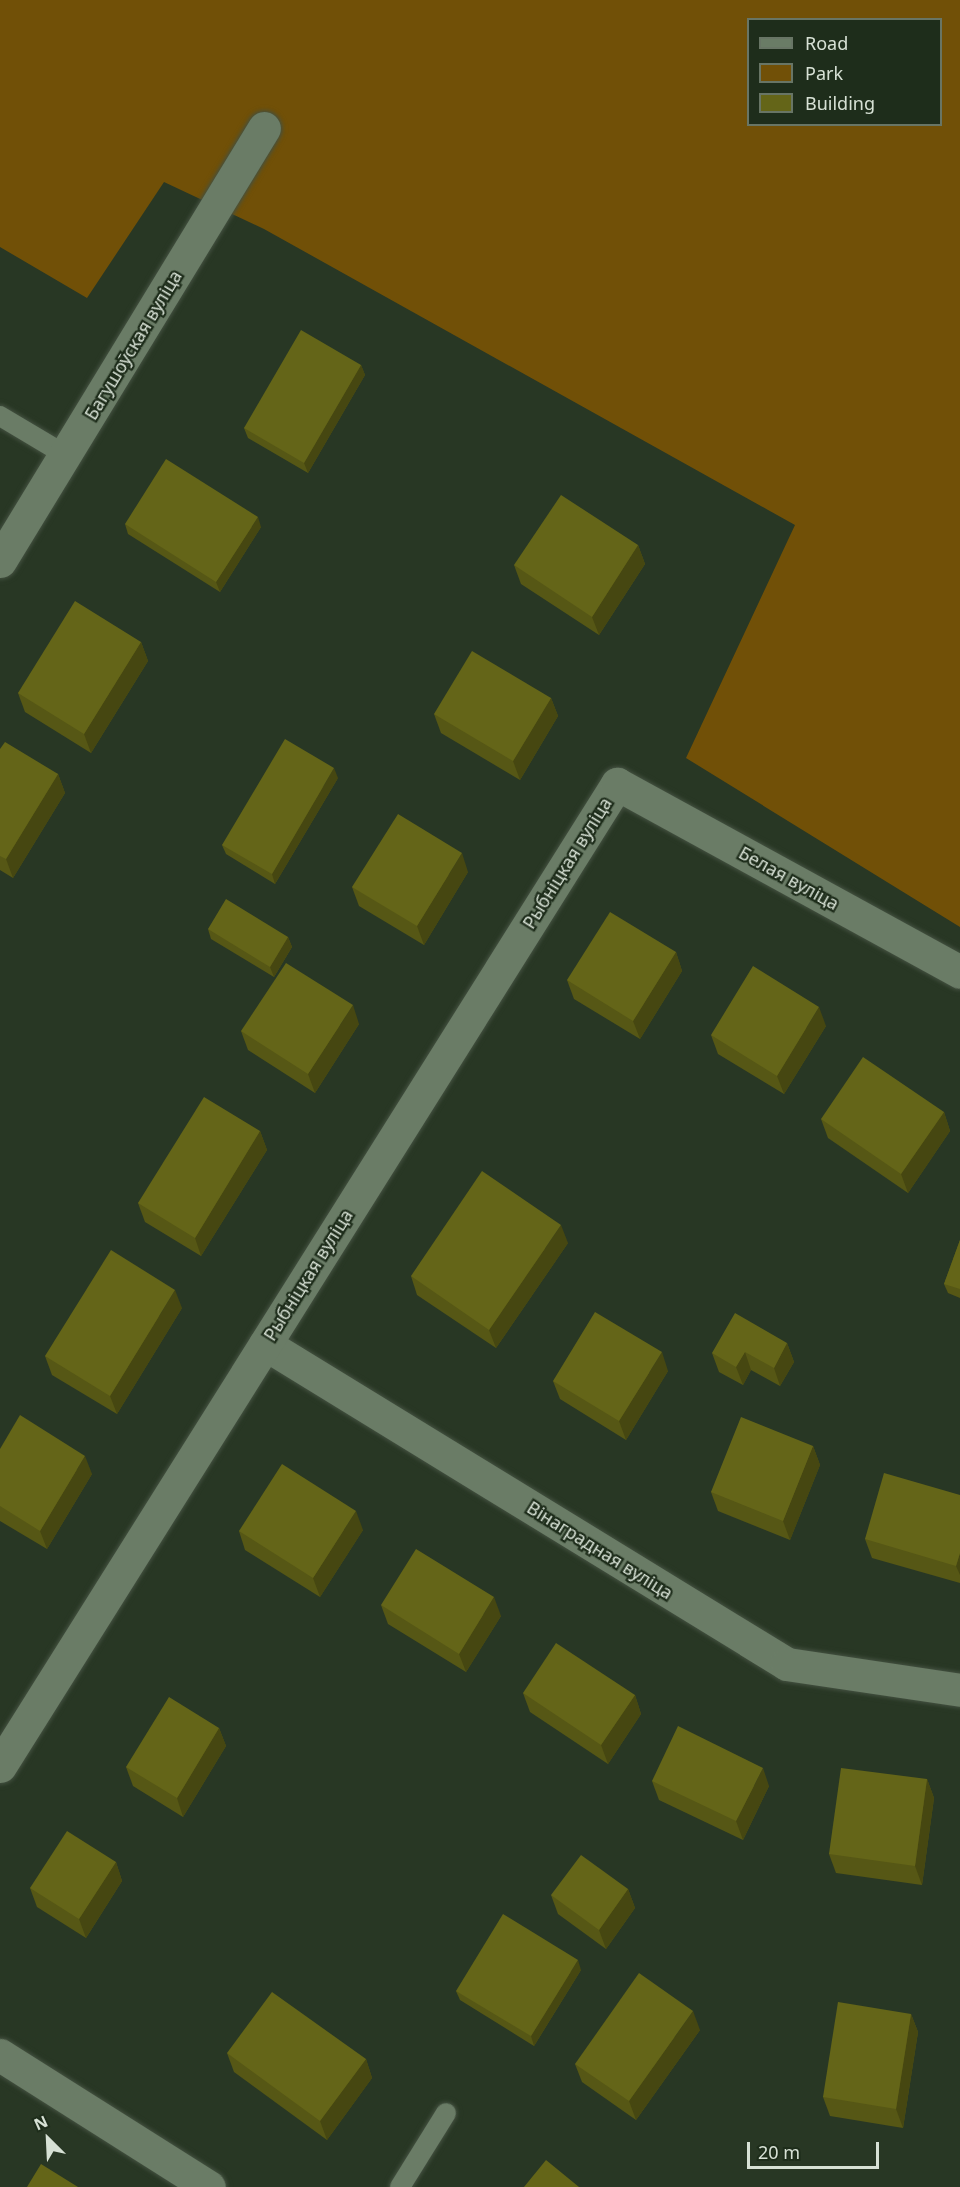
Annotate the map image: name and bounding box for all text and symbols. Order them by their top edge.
legend [747,18,942,126]
text: Road [805,31,848,55]
text: Park [805,61,843,85]
text: Building [805,91,875,115]
street label: Багушоўская вуліца [80,266,186,424]
street label: Рыбніцкая вуліца [518,793,616,933]
street label: Белая вуліца [735,842,843,914]
street label: Рыбніцкая вуліца [259,1205,357,1345]
street label: Вінаградная вуліца [523,1496,677,1604]
north arrow [18,2109,78,2169]
text: N [30,2110,51,2135]
scale bar [750,2130,882,2168]
text: 20 m [758,2140,800,2164]

